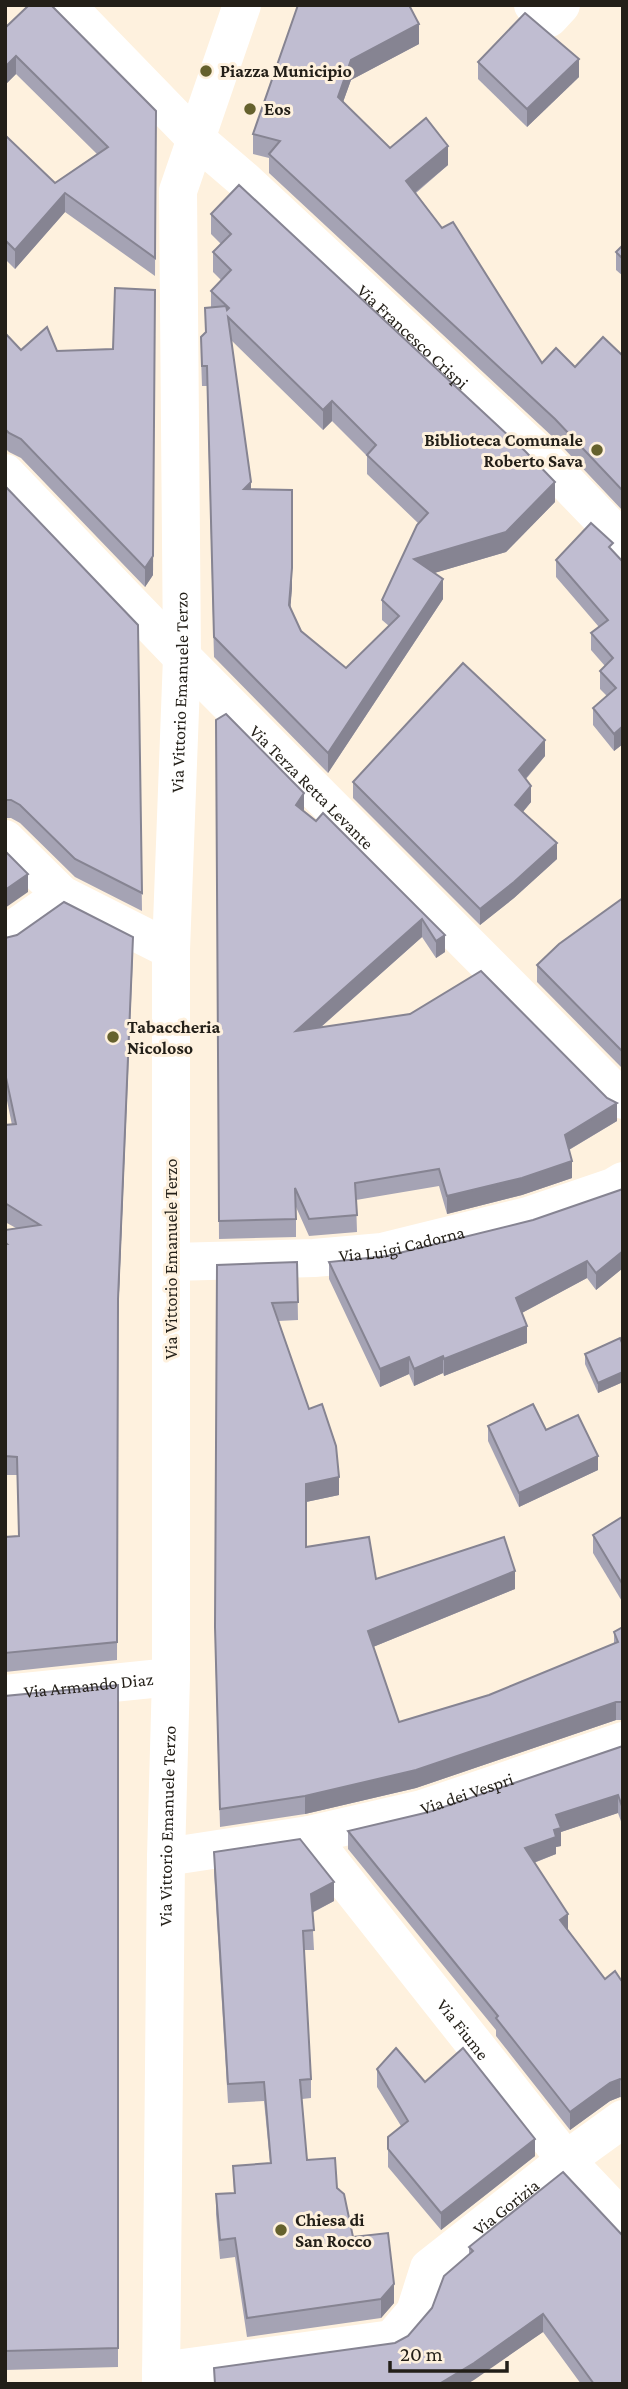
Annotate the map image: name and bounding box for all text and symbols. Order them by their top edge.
place label: Piazza Municipio [220,61,352,81]
marker: Piazza Municipio [198,63,214,79]
place label: Eos [264,99,291,119]
marker: Eos [242,101,258,117]
street label: Via Francesco Crispi [353,280,473,393]
place label: Biblioteca Comunale Roberto Sava [424,430,583,471]
marker: Biblioteca Comunale Roberto Sava [589,442,605,458]
street label: Via Vittorio Emanuele Terzo [167,592,192,793]
street label: Via Terza Retta Levante [246,721,378,854]
place label: Tabaccheria Nicoloso [127,1017,221,1058]
marker: Tabaccheria Nicoloso [105,1029,121,1045]
street label: Via Vittorio Emanuele Terzo [161,1159,181,1359]
street label: Via Luigi Cadorna [338,1222,467,1266]
street label: Via Armando Diaz [23,1669,155,1702]
street label: Via Vittorio Emanuele Terzo [155,1725,180,1927]
street label: Via dei Vespri [418,1769,516,1819]
street label: Via Fiume [433,1995,493,2064]
street label: Via Gorizia [469,2175,543,2239]
place label: Chiesa di San Rocco [295,2210,372,2251]
marker: Chiesa di San Rocco [273,2222,289,2238]
scale bar [390,2330,507,2374]
text: 20 m [400,2342,443,2366]

